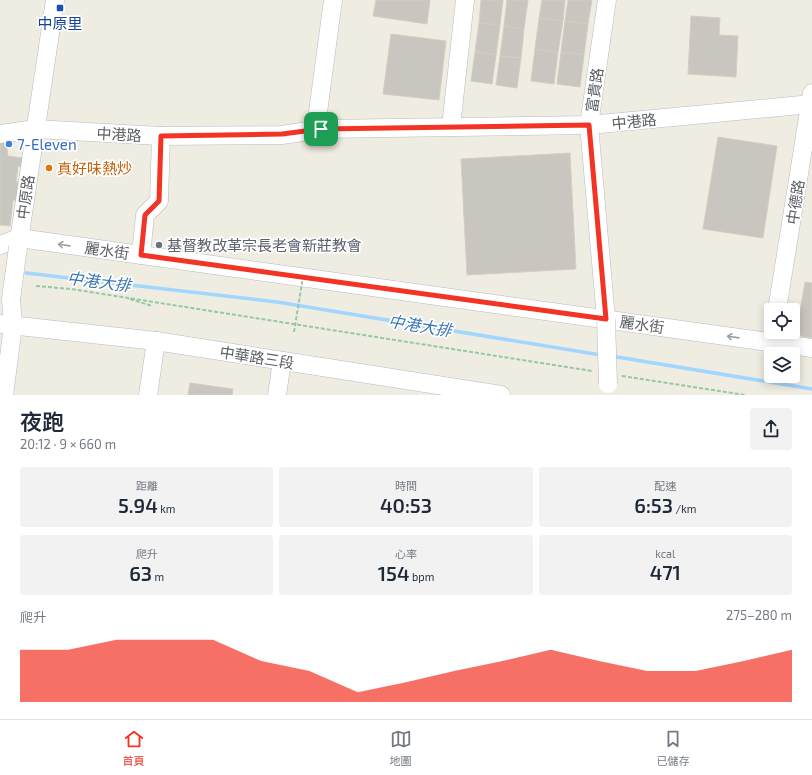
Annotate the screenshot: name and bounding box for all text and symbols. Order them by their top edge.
marker: 中原里 [55,3,65,13]
place label: 中原里 [37,14,83,32]
street label: 富貴路 [582,66,606,114]
street label: 中港路 [611,110,657,132]
pin [304,112,338,146]
icon: arrive [310,118,332,140]
street label: 中港路 [96,124,142,144]
place label: 7-Eleven [17,135,77,153]
marker: 7-Eleven [4,139,14,149]
place label: 真好味熱炒 [57,159,132,177]
marker: 真好味熱炒 [44,163,54,173]
street label: 中原路 [13,173,37,221]
street label: 中德路 [783,178,807,226]
place label: 基督教改革宗長老會新莊教會 [167,236,362,254]
street label: 麗水街 [83,238,131,262]
marker: 基督教改革宗長老會新莊教會 [154,240,164,250]
one-way arrow [58,241,71,248]
water label: 中港大排 [66,268,134,295]
map controls [764,303,800,383]
button: locate [764,303,800,339]
water label: 中港大排 [387,311,455,340]
street label: 麗水街 [618,312,666,336]
one-way arrow [727,333,740,341]
street label: 中華路三段 [219,342,295,372]
button: layers [764,347,800,383]
text: 夜跑 [20,408,64,434]
button: share [750,408,792,450]
text: 20:12 · 9 × 660 m [20,436,116,452]
text: 距離 [136,479,158,492]
text: 時間 [395,479,417,492]
text: 配速 [654,479,676,492]
text: 5.94 [118,493,158,517]
text: 40:53 [380,493,432,517]
text: 6:53 [634,493,673,517]
text: km [158,502,175,515]
text: /km [673,502,696,515]
text: 爬升 [136,547,158,560]
text: 心率 [395,547,417,560]
text: kcal [655,547,675,560]
text: 471 [650,560,681,584]
text: 63 [129,561,152,585]
text: 154 [378,561,410,585]
text: m [152,570,164,583]
text: bpm [410,570,434,583]
text: 275–280 m [726,607,792,623]
text: 爬升 [20,609,46,625]
tab: 首頁 [123,728,145,768]
tab: 地圖 [390,728,412,768]
tab: 已儲存 [657,728,690,768]

